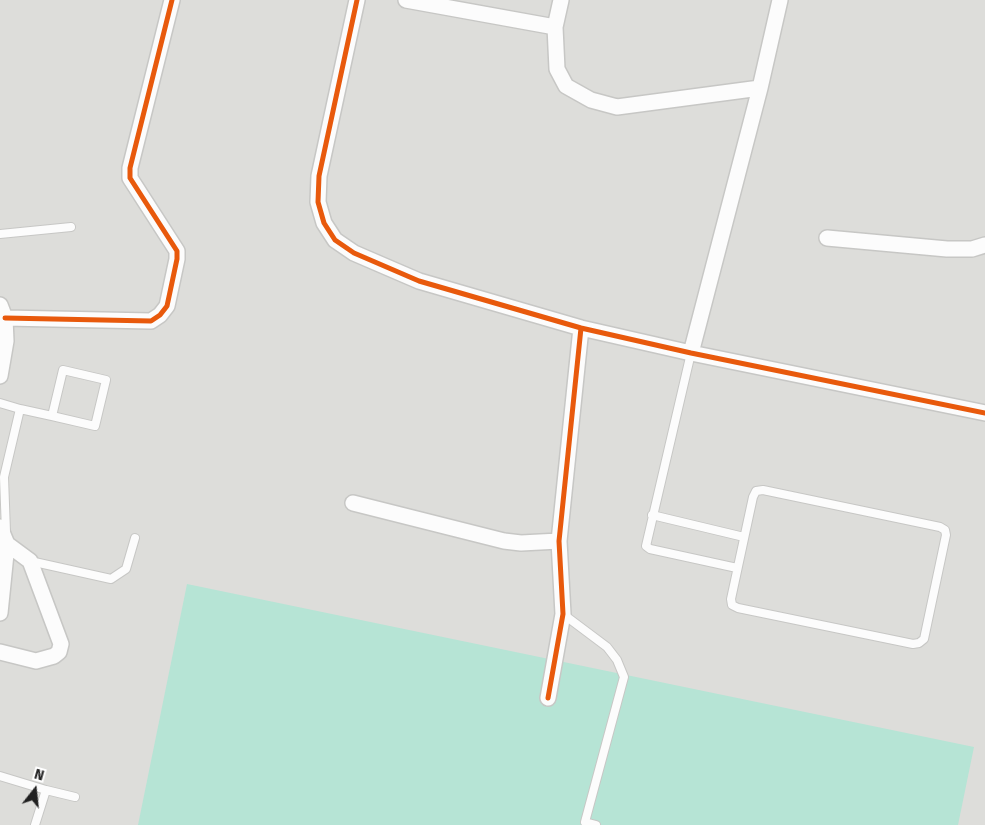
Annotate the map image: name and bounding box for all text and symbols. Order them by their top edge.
north arrow [10,765,60,815]
text: N [32,766,46,785]

